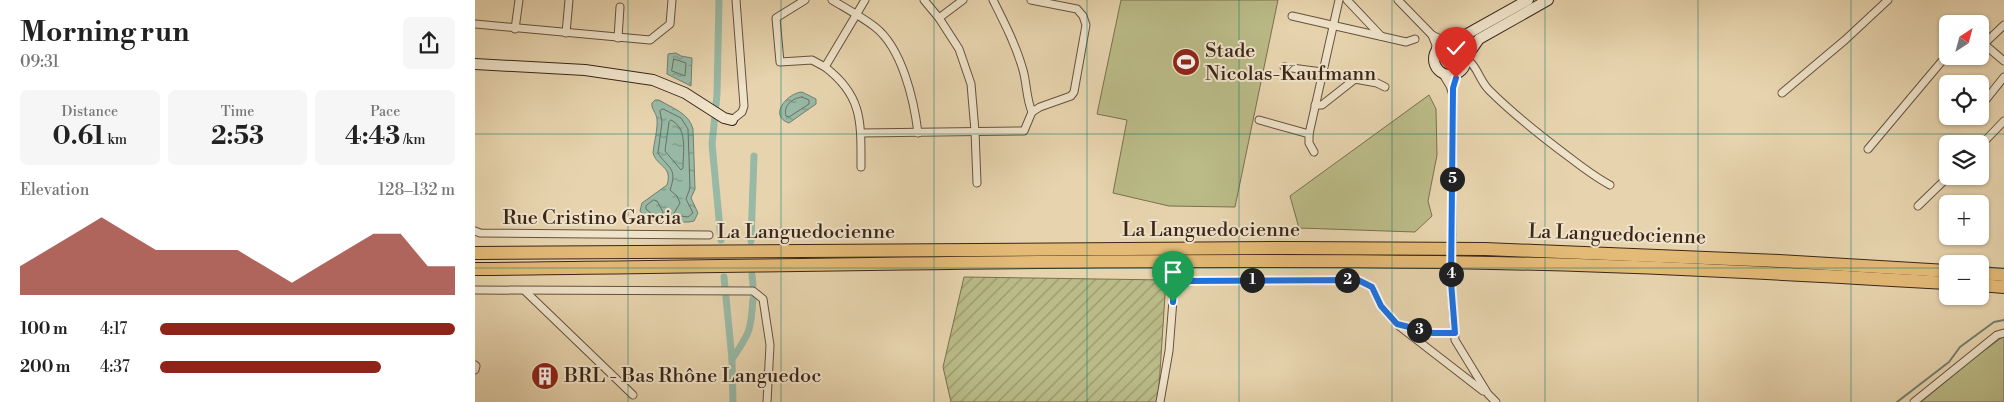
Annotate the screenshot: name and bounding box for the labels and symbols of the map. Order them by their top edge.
north arrow [1939,15,1989,65]
pin [1435,27,1477,78]
place label: Stade Nicolas-Kaufmann [1205,39,1376,87]
sports icon: Stade Nicolas-Kaufmann [1171,47,1201,77]
pin: 5 [1439,166,1465,192]
street label: Rue Cristino Garcia [503,206,682,231]
street label: La Languedocienne [1122,218,1300,243]
street label: La Languedocienne [1528,219,1706,251]
street label: La Languedocienne [717,220,895,245]
pin [1152,251,1194,302]
pin: 4 [1439,262,1463,286]
pin: 1 [1239,268,1265,292]
pin: 2 [1335,268,1359,292]
pin: 3 [1407,318,1431,342]
building icon: BRL - Bas Rhône Languedoc [530,361,560,391]
place label: BRL - Bas Rhône Languedoc [563,364,821,389]

